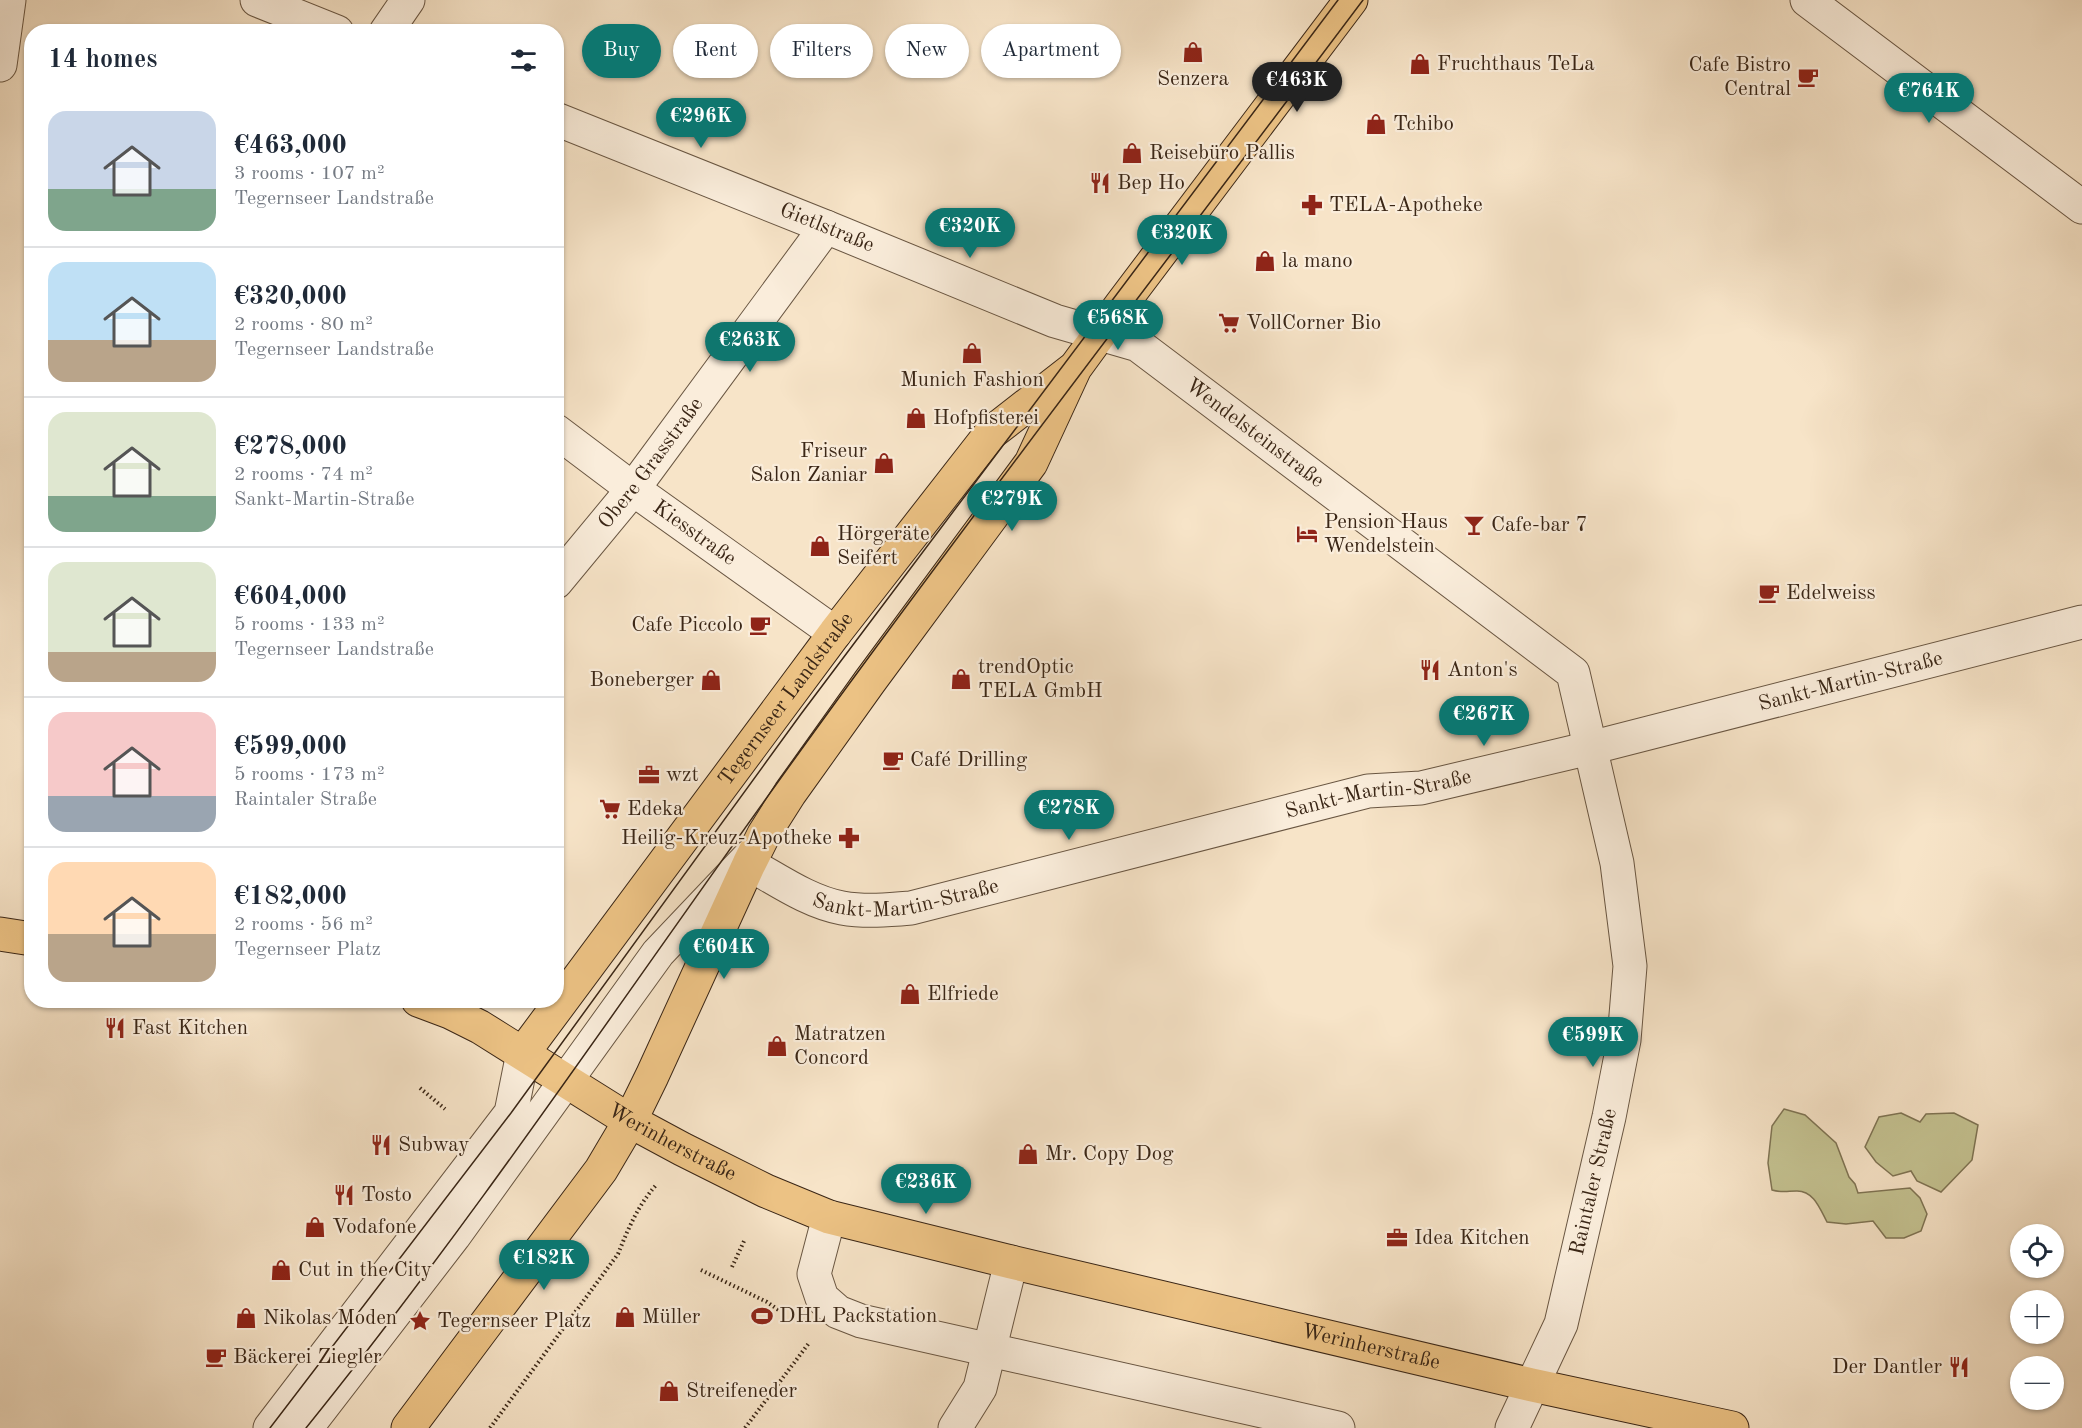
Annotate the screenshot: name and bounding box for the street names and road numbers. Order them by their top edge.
street label: Gietlstraße [777,199,877,256]
street label: Wendelsteinstraße [1182,374,1328,492]
street label: Obere Grasstraße [594,394,707,533]
street label: Kiesstraße [649,496,740,569]
street label: Tegernseer Landstraße [715,608,857,790]
street label: Sankt-Martin-Straße [1756,648,1945,715]
street label: Sankt-Martin-Straße [1283,766,1473,822]
street label: Sankt-Martin-Straße [809,875,1001,921]
street label: Werinherstraße [604,1100,740,1185]
street label: Raintaler Straße [1567,1107,1621,1257]
street label: Werinherstraße [1299,1320,1442,1373]

